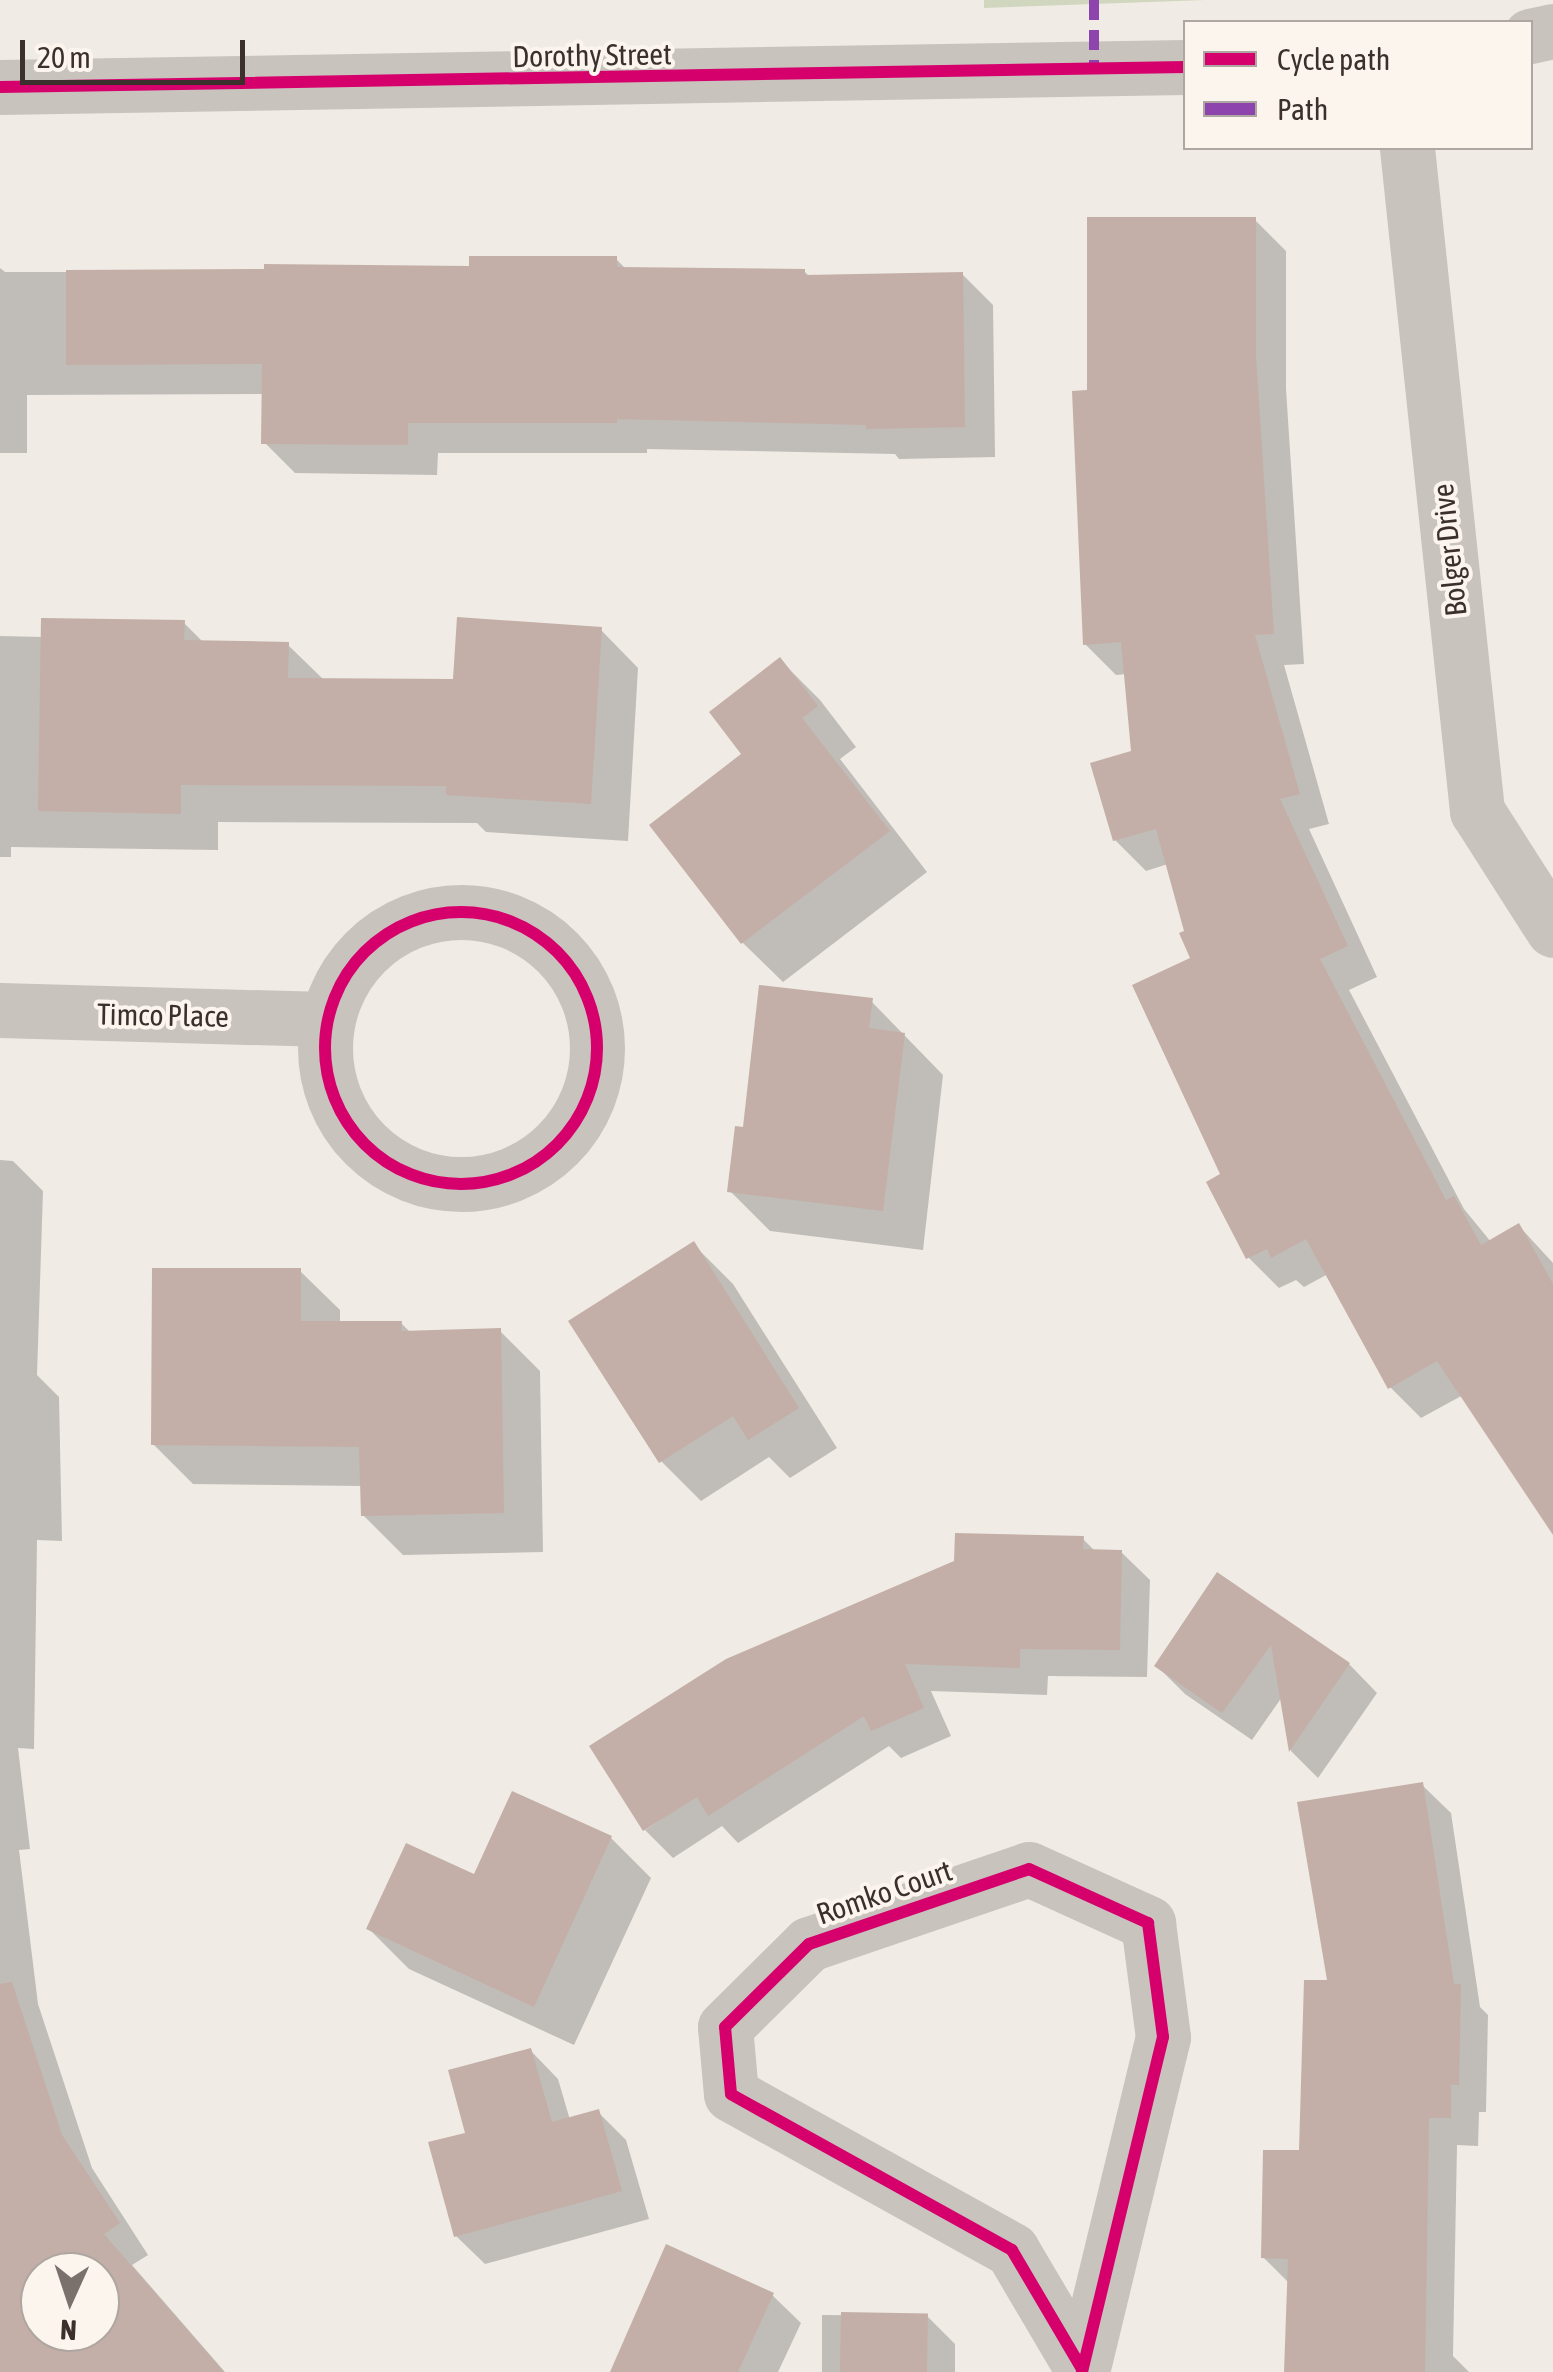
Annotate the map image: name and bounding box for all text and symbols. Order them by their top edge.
scale bar [25,20,250,82]
legend [1183,20,1533,150]
street label: Dorothy Street [512,36,672,74]
text: 20 m [37,40,91,74]
text: Cycle path [1277,42,1390,76]
text: Path [1277,92,1328,126]
street label: Bolger Drive [1424,482,1474,618]
street label: Timco Place [97,996,229,1034]
street label: Romko Court [812,1852,956,1932]
north arrow [20,2252,120,2352]
text: N [59,2314,78,2346]

